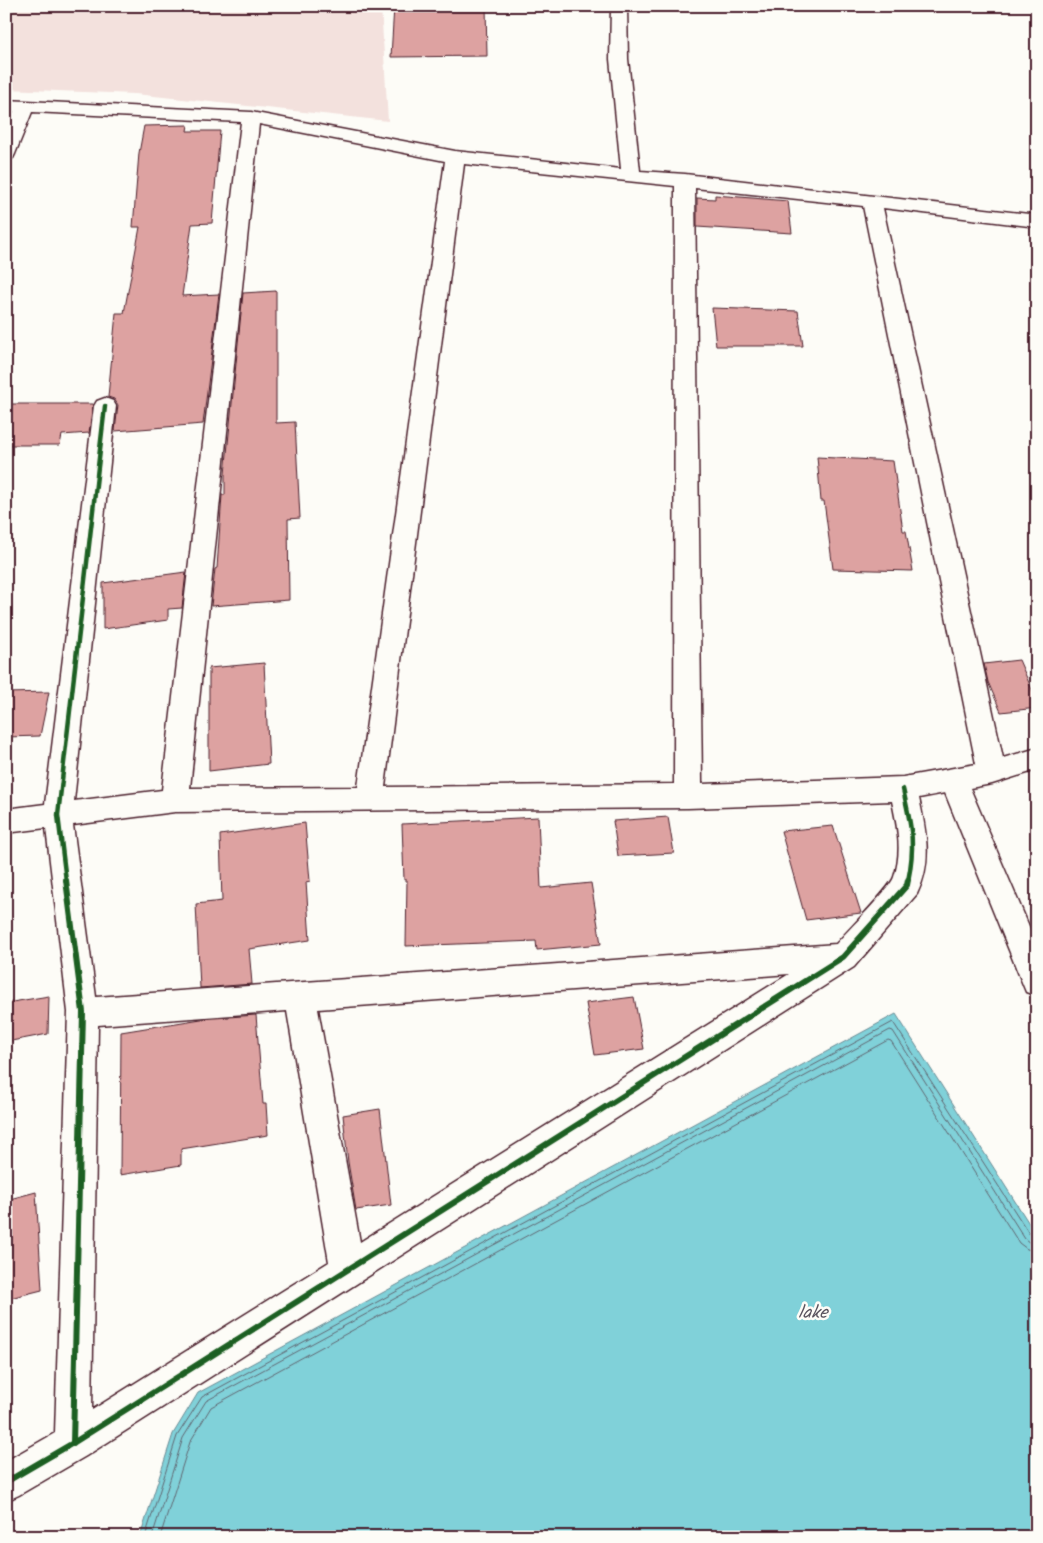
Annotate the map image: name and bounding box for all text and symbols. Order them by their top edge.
water label: lake [798,1299,830,1328]

